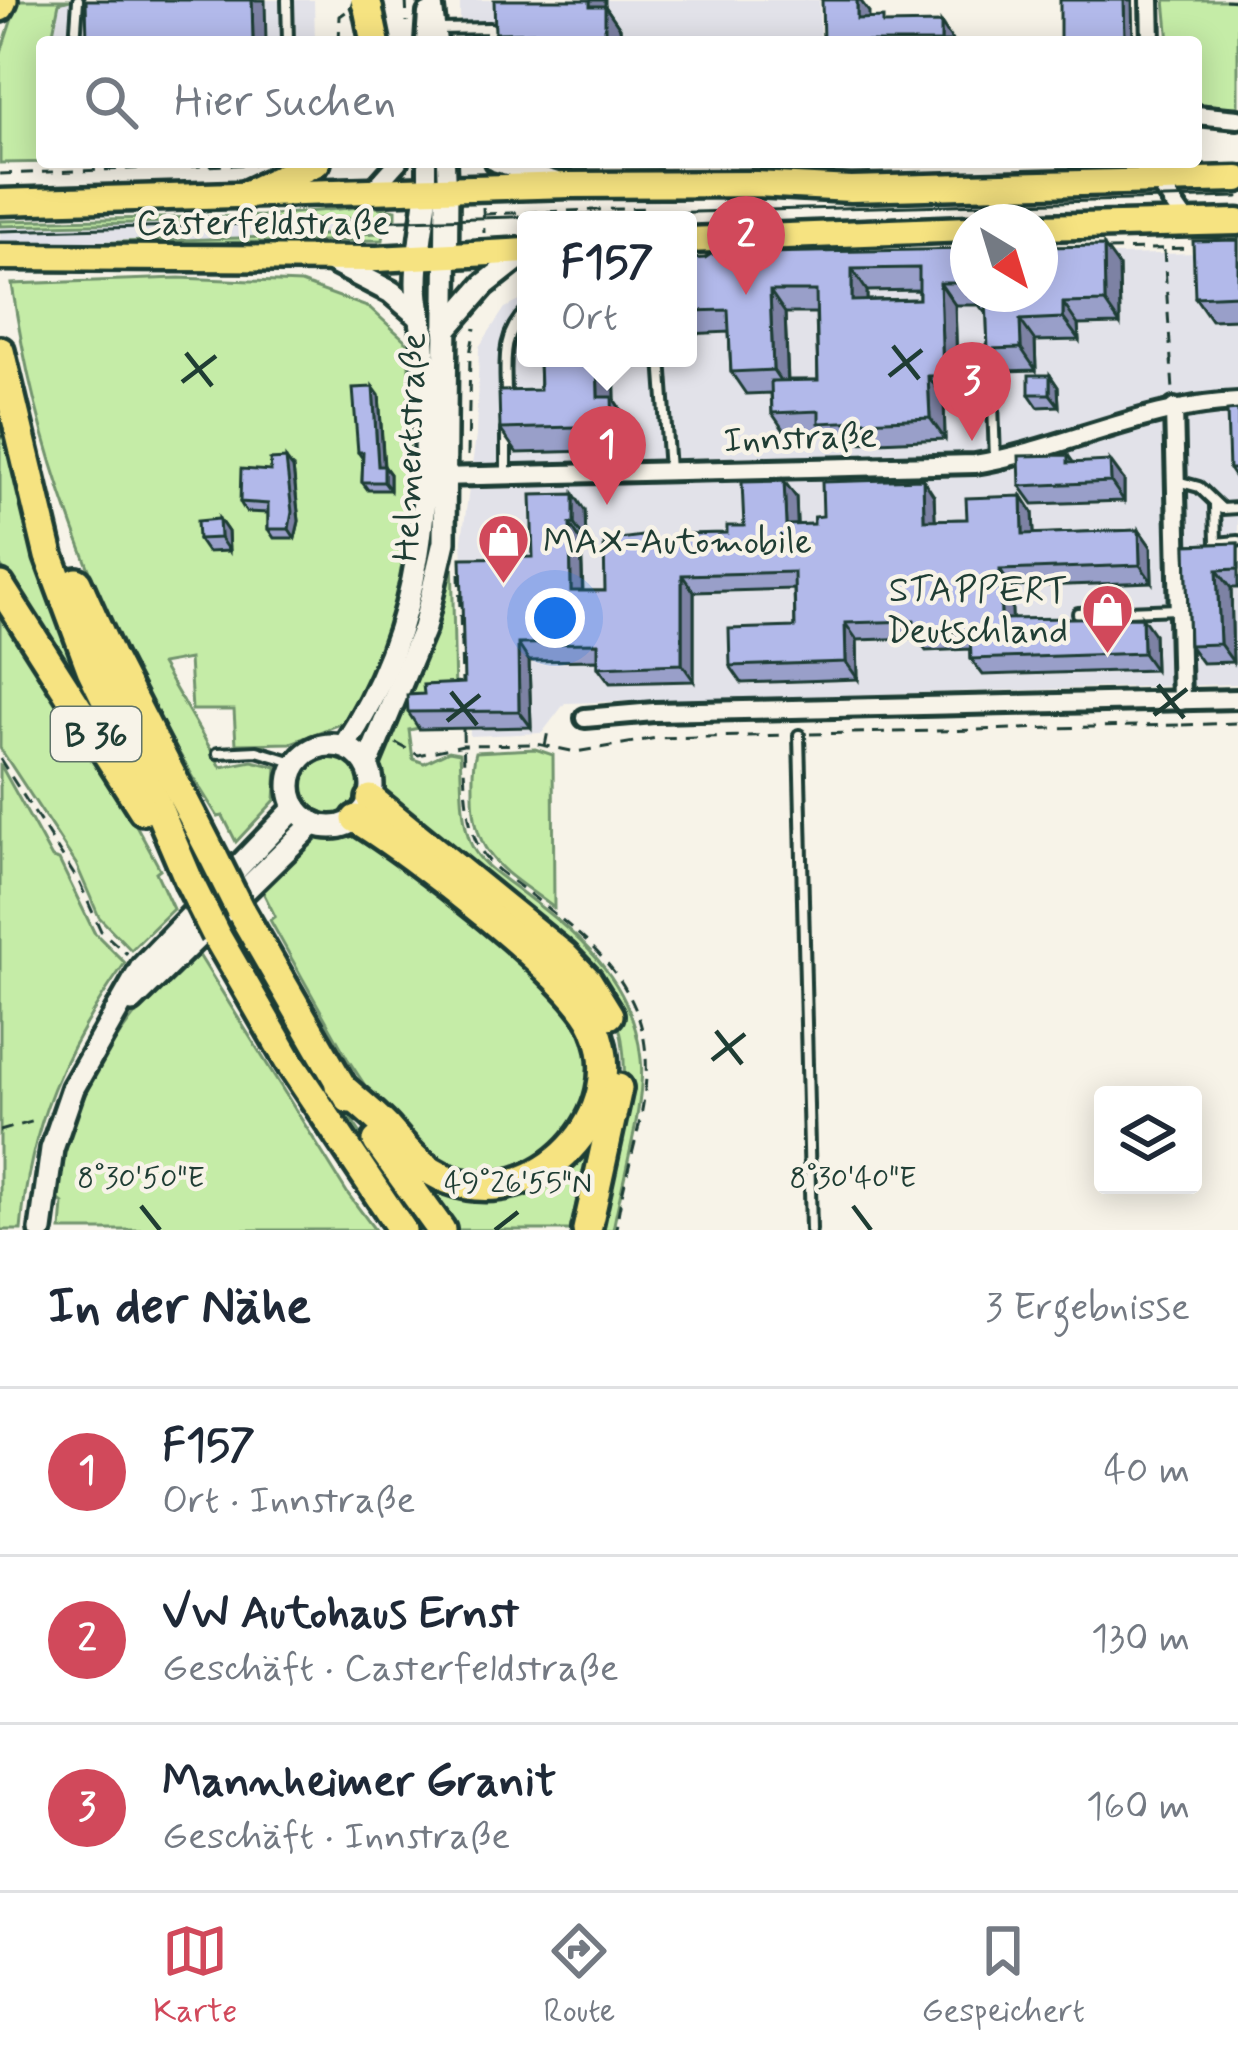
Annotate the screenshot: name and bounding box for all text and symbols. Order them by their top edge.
search box [36,36,1202,168]
icon: search [78,69,144,135]
text: Hier suchen [174,73,396,132]
pin: 2 [707,196,785,295]
street label: Casterfeldstraße [136,201,390,248]
north arrow [950,204,1058,312]
popup [517,211,697,367]
text: F157 [560,234,654,293]
text: Ort [560,293,618,344]
street label: Helmertstraße [384,332,439,562]
pin: 3 [933,342,1011,441]
pin: 1 [568,406,646,505]
street label: Innstraße [723,413,878,466]
shop icon: MAX-Automobile [476,512,532,586]
place label: MAX-Automobile [543,520,812,567]
place label: STAPPERT Deutschland [886,568,1068,656]
shop icon: STAPPERT Deutschland [1079,581,1135,655]
your location [525,588,585,648]
road number: B 36 [51,707,141,761]
map controls [1094,1086,1202,1194]
button: layers [1094,1086,1202,1194]
text: 8°30'50"E [77,1159,205,1198]
text: 8°30'40"E [789,1159,917,1198]
text: 49°26'55"N [444,1164,592,1203]
text: In der Nähe [48,1275,311,1341]
text: 3 Ergebnisse [985,1283,1190,1334]
text: F157 [162,1417,255,1476]
text: 1 [78,1446,96,1497]
text: 40 m [1103,1446,1190,1497]
text: Ort · Innstraße [162,1476,416,1527]
text: VW Autohaus Ernst [162,1585,519,1644]
text: 2 [77,1614,97,1665]
text: 130 m [1091,1614,1190,1665]
text: Geschäft · Casterfeldstraße [162,1644,619,1695]
text: Mannheimer Granit [162,1753,556,1812]
text: 3 [78,1782,96,1833]
text: 160 m [1086,1782,1190,1833]
text: Geschäft · Innstraße [162,1812,510,1863]
tab: Karte [153,1918,237,2034]
tab: Route [544,1918,615,2034]
tab: Gespeichert [922,1918,1085,2034]

